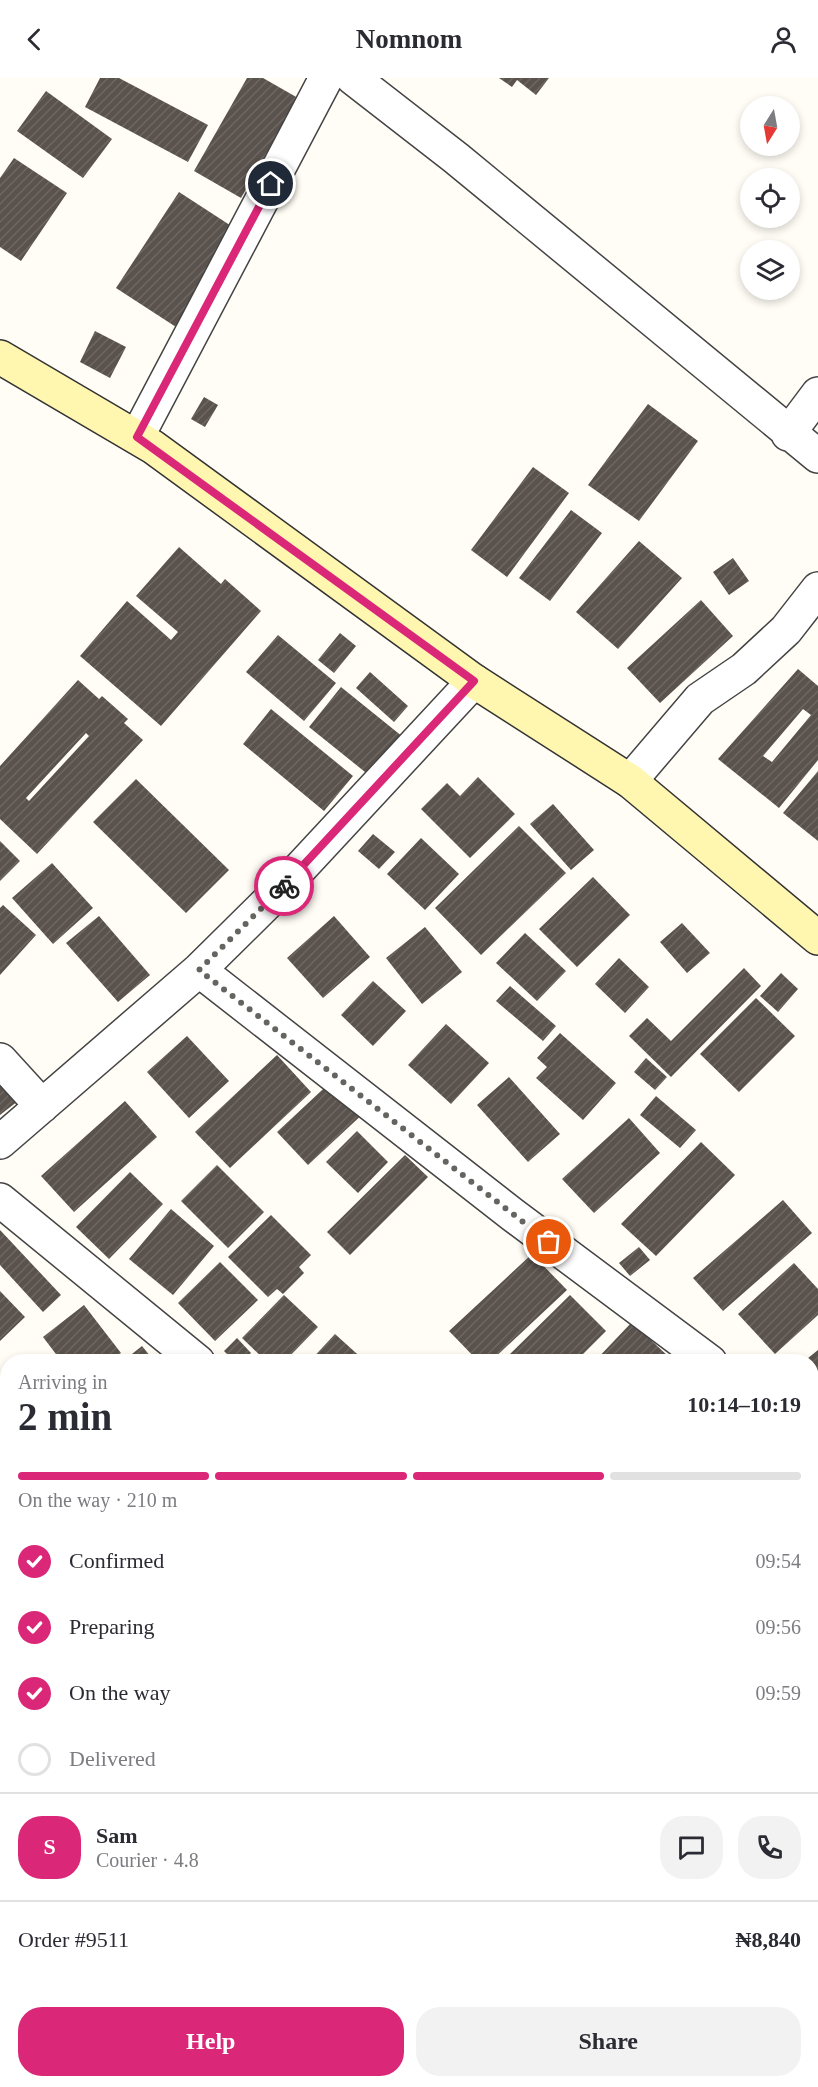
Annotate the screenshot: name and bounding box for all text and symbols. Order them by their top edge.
icon: back [18,23,51,56]
icon: person [767,23,800,56]
text: Nomnom [356,24,462,54]
north arrow [740,96,800,156]
map controls [740,96,800,300]
pin [245,158,296,209]
icon: home [254,167,287,200]
button: locate [740,168,800,228]
button: layers [740,240,800,300]
courier [254,856,314,916]
icon: bike [268,870,301,903]
pin [523,1216,574,1267]
icon: bag [532,1225,565,1258]
text: Arriving in [18,1371,107,1393]
text: 10:14–10:19 [687,1392,801,1417]
text: 2 min [18,1395,112,1438]
text: On the way · 210 m [18,1489,177,1511]
icon: check [18,1545,51,1578]
text: Confirmed [69,1548,164,1573]
text: 09:54 [755,1550,801,1572]
icon: check [18,1611,51,1644]
text: Preparing [69,1614,155,1639]
text: 09:56 [755,1616,801,1638]
icon: check [18,1677,51,1710]
text: On the way [69,1680,170,1705]
text: 09:59 [755,1682,801,1704]
text: Delivered [69,1746,156,1771]
button: chat [660,1816,723,1879]
button: phone [738,1816,801,1879]
text: Sam [96,1823,138,1848]
text: S [43,1834,56,1859]
text: Courier · 4.8 [96,1849,199,1871]
text: Order #9511 [18,1927,129,1952]
text: ₦8,840 [736,1927,801,1952]
button: Help [18,2007,404,2076]
button: Share [416,2007,801,2076]

